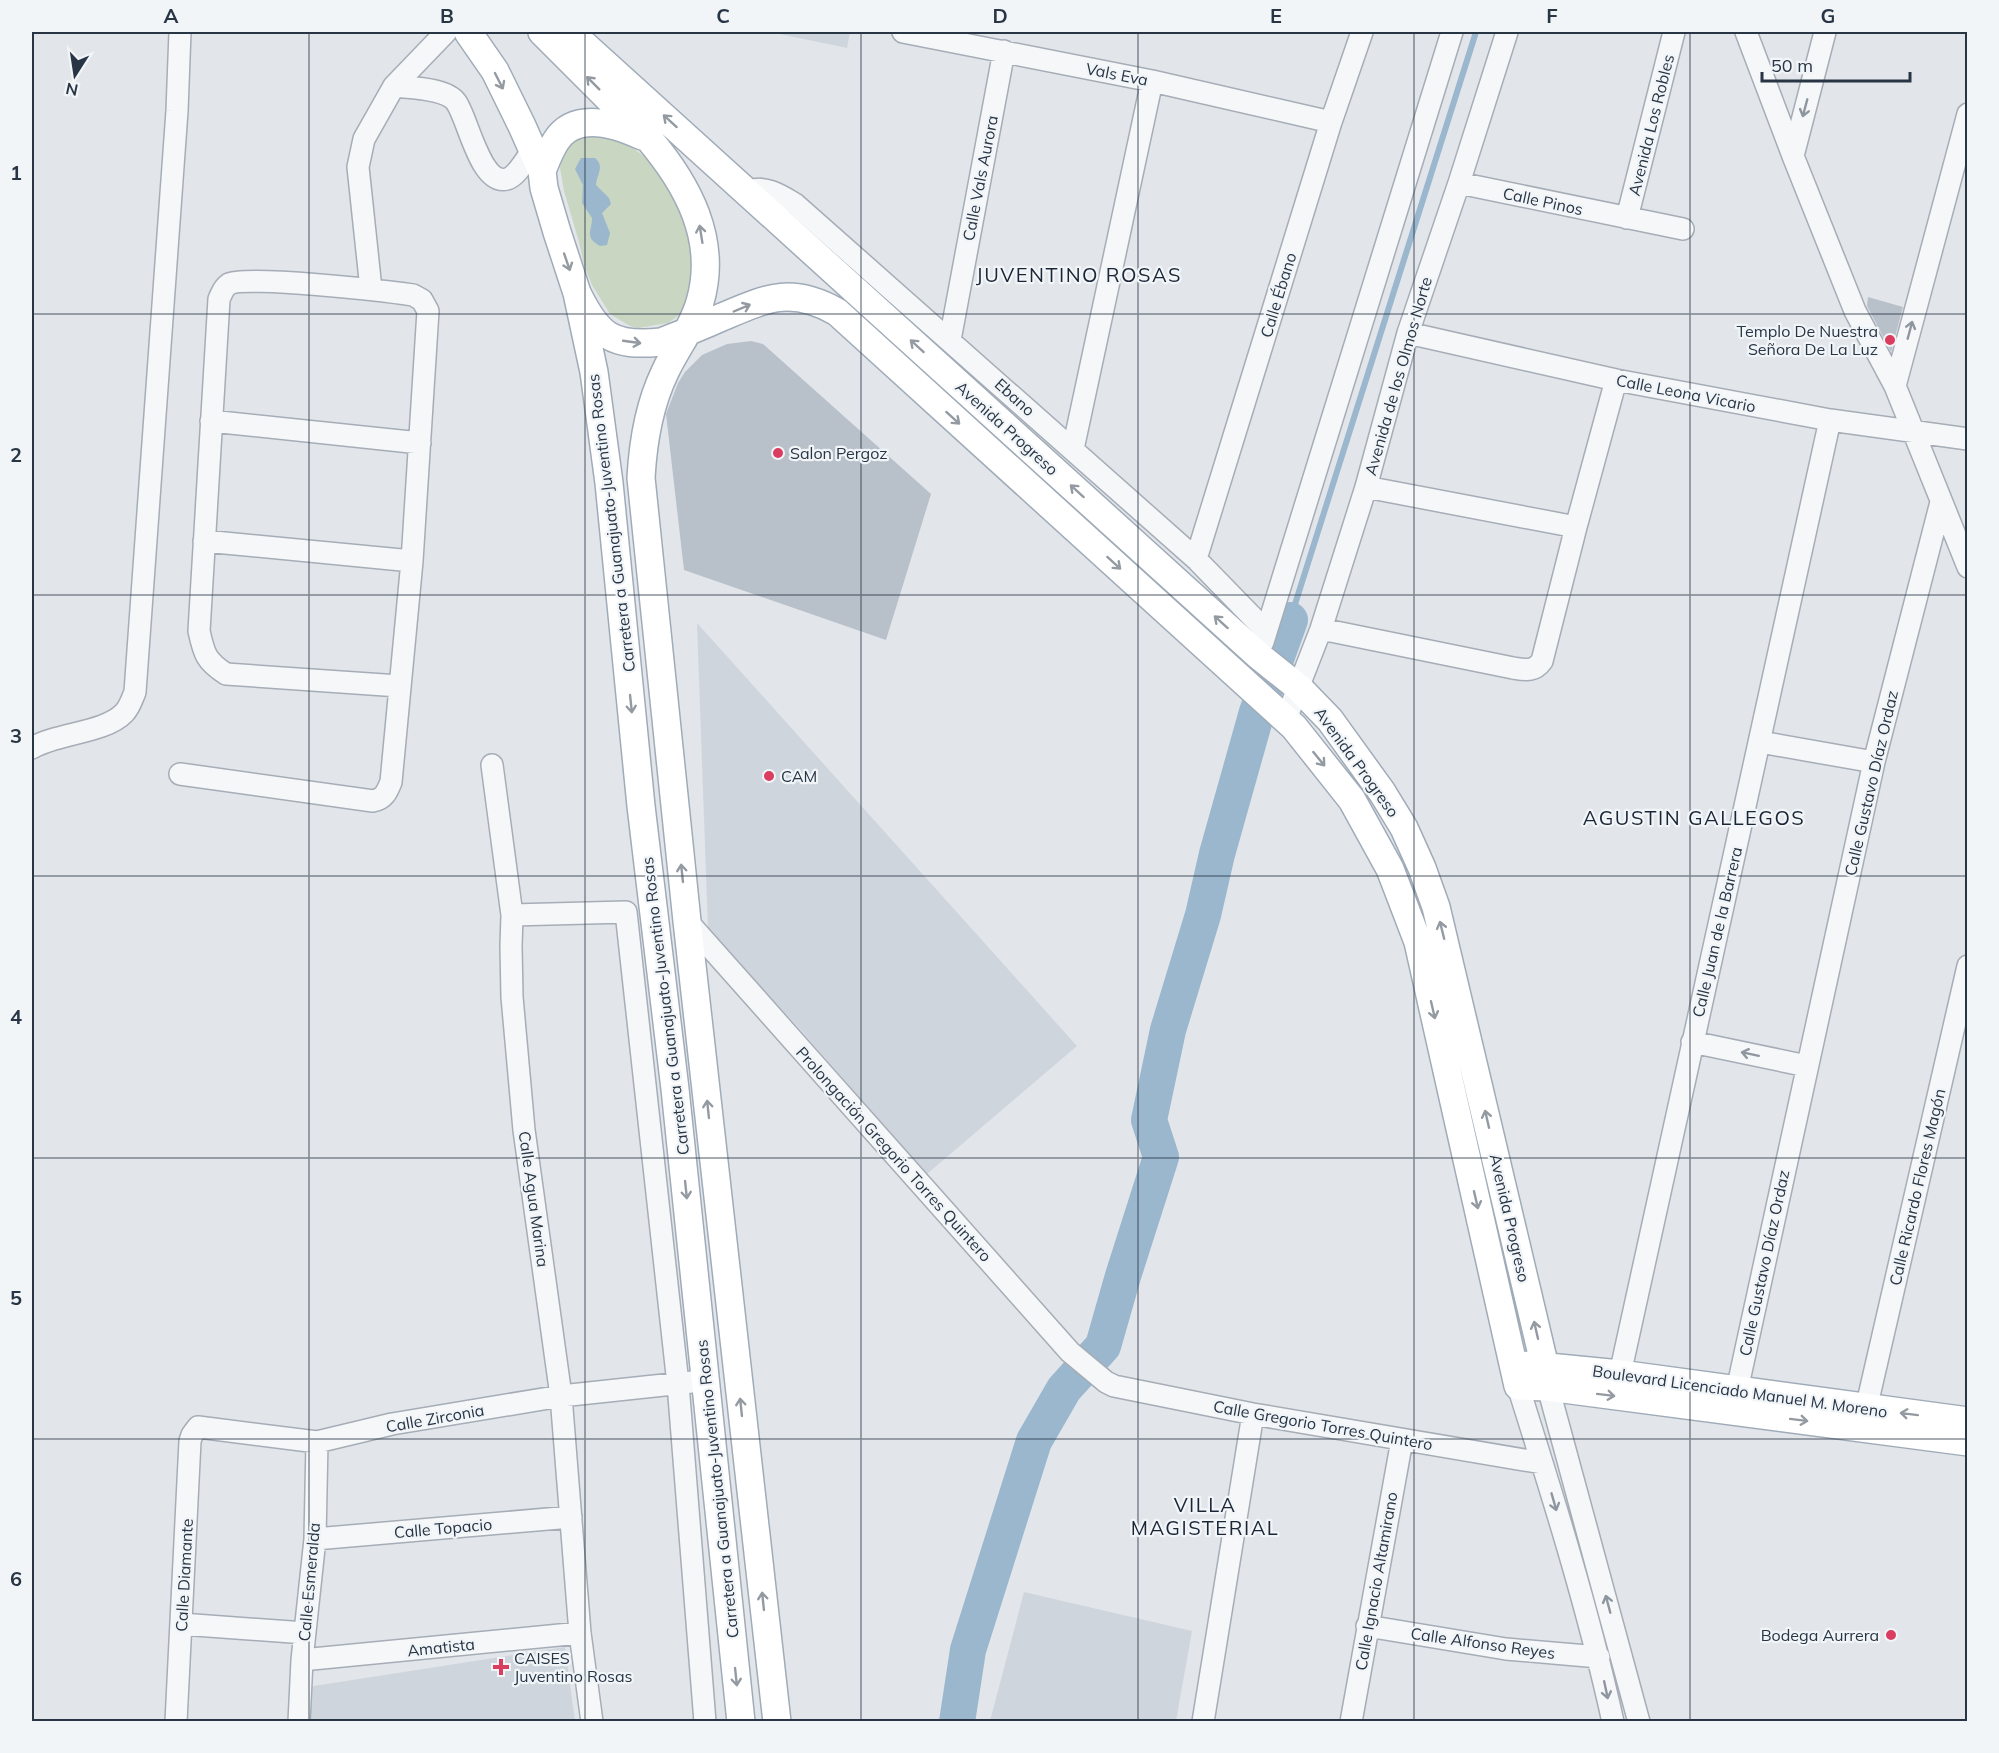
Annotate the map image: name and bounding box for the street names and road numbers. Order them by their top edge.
street label: Avenida Los Robles [1624,52,1678,198]
street label: Vals Eva [1084,58,1150,90]
street label: Calle Vals Aurora [958,113,1002,243]
street label: Calle Pinos [1501,183,1585,219]
street label: Calle Ébano [1256,250,1300,340]
street label: Avenida de los Olmos Norte [1360,274,1436,478]
street label: Calle Leona Vicario [1615,370,1757,416]
street label: Carretera a Guanajuato-Juventino Rosas [583,373,639,673]
street label: Ebano [991,374,1039,420]
street label: Avenida Progreso [952,377,1062,479]
street label: Calle Gustavo Díaz Ordaz [1840,688,1902,878]
street label: Avenida Progreso [1310,703,1404,821]
street label: Calle Juan de la Barrera [1688,845,1746,1019]
street label: Carretera a Guanajuato-Juventino Rosas [637,856,693,1156]
street label: Prolongación Gregorio Torres Quintero [792,1042,996,1266]
street label: Calle Ricardo Flores Magón [1885,1086,1949,1288]
street label: Calle Agua Marina [515,1130,553,1268]
street label: Avenida Progreso [1485,1152,1535,1284]
street label: Calle Gustavo Díaz Ordaz [1734,1168,1794,1358]
street label: Carretera a Guanajuato-Juventino Rosas [691,1339,743,1639]
street label: Boulevard Licenciado Manuel M. Moreno [1591,1360,1889,1422]
street label: Calle Gregorio Torres Quintero [1212,1396,1434,1454]
street label: Calle Zirconia [384,1400,486,1436]
street label: Calle Ignacio Altamirano [1350,1490,1402,1672]
street label: Calle Topacio [393,1514,493,1542]
street label: Calle Diamante [171,1518,197,1632]
street label: Calle Esmeralda [294,1522,324,1642]
street label: Calle Alfonso Reyes [1409,1623,1557,1663]
street label: Amatista [406,1634,476,1660]

